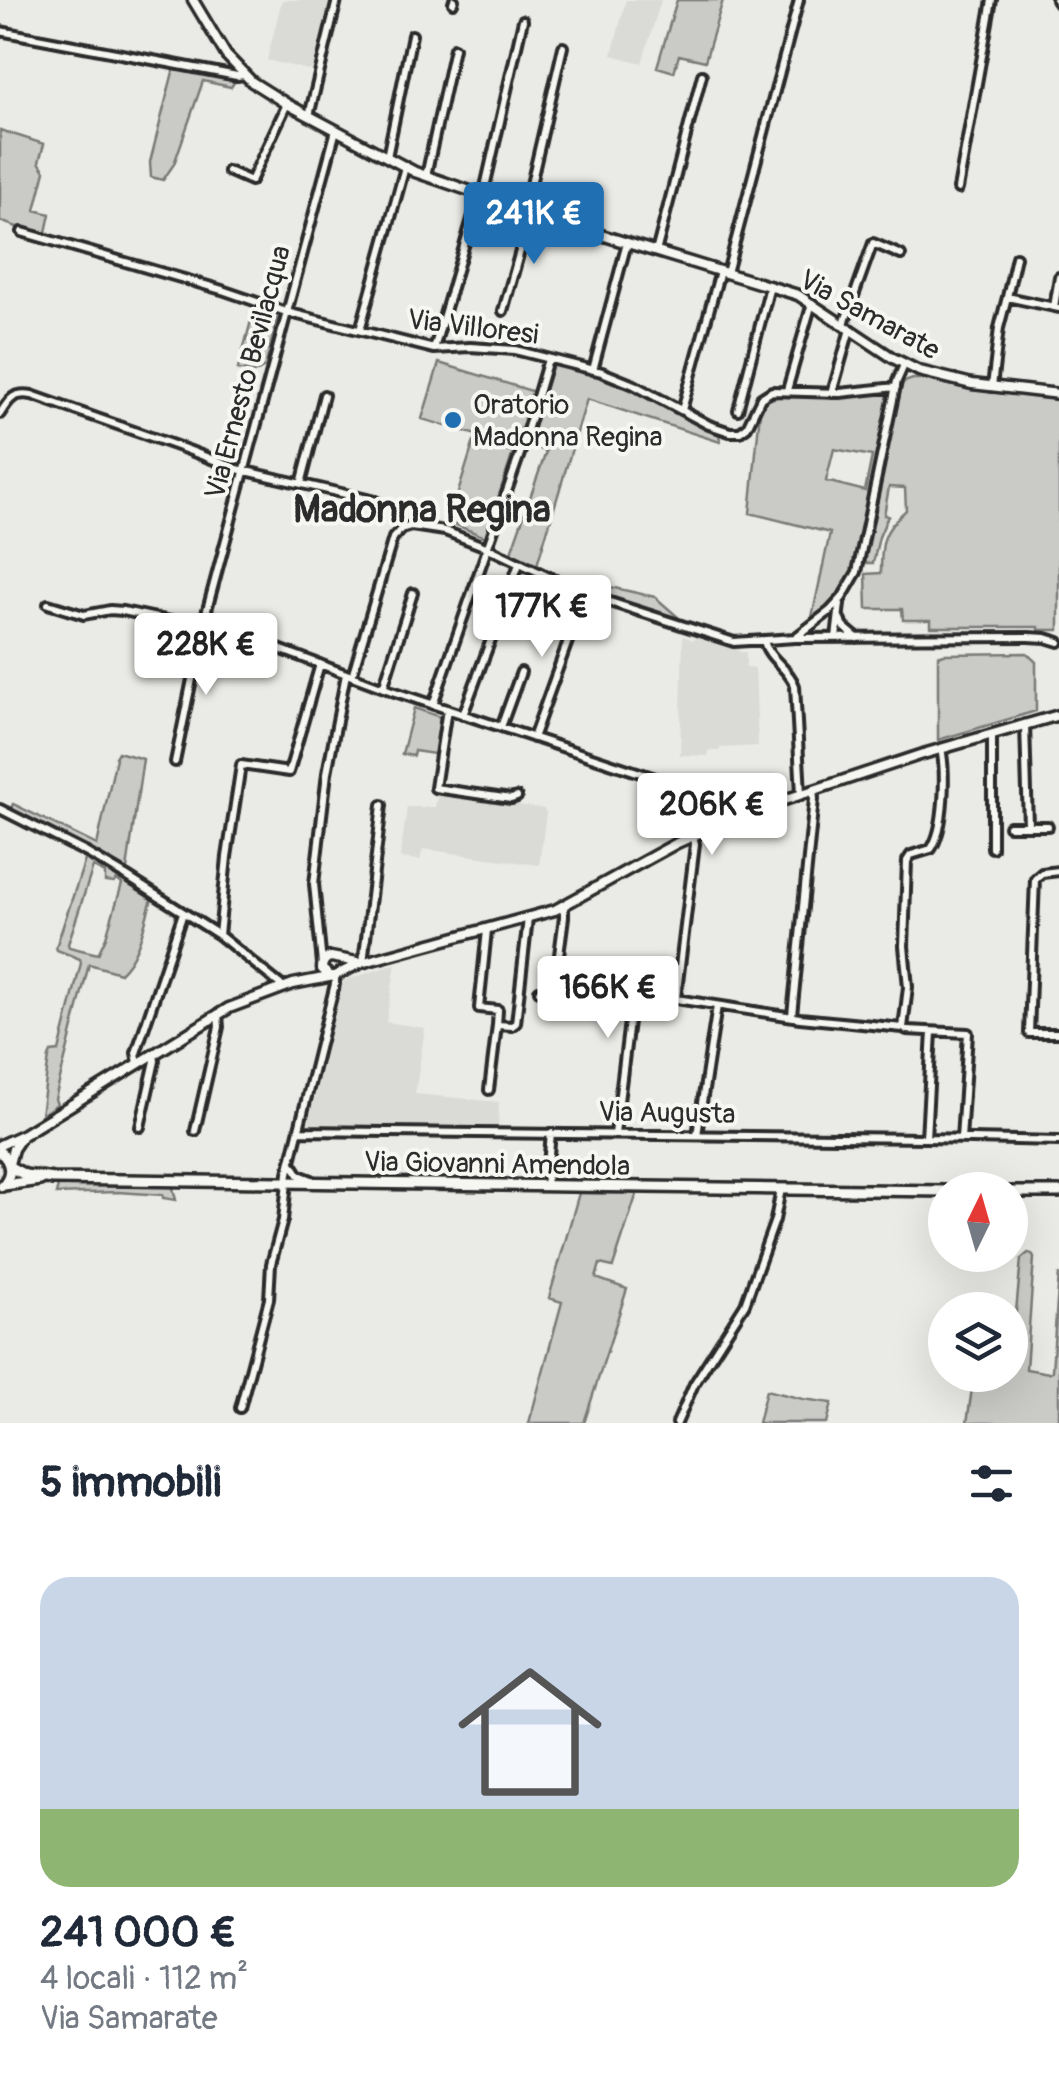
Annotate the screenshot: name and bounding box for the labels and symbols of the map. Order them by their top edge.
pin: 241K € [453,182,615,267]
street label: Via Ernesto Bevilacqua [198,242,299,503]
street label: Via Samarate [793,262,946,368]
street label: Via Villoresi [405,302,540,353]
place label: Oratorio Madonna Regina [473,388,663,455]
marker: Oratorio Madonna Regina [442,409,464,431]
district label: Madonna Regina [293,486,551,534]
pin: 177K € [461,575,623,660]
pin: 228K € [125,613,287,698]
pin: 206K € [631,773,793,858]
pin: 166K € [527,956,689,1041]
street label: Via Augusta [598,1095,736,1132]
street label: Via Giovanni Amendola [363,1145,630,1184]
north arrow [928,1172,1028,1272]

